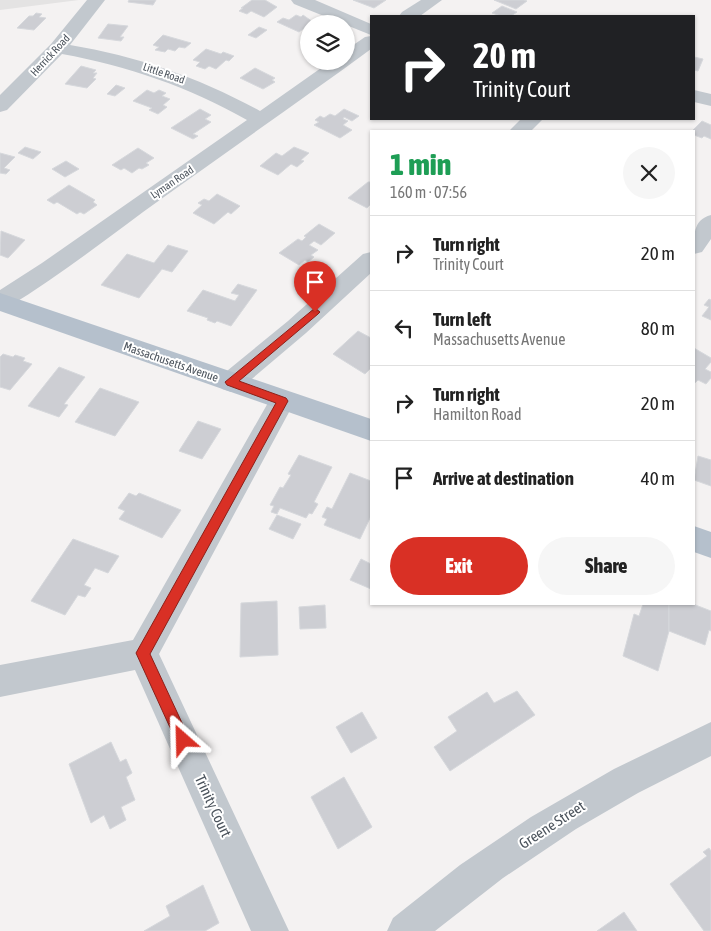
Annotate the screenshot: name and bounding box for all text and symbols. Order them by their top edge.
map controls [300,15,355,70]
button: layers [300,15,355,70]
street label: Herrick Road [28,32,72,78]
icon: right [390,35,455,100]
text: 20 m [473,35,536,75]
street label: Little Road [142,60,186,86]
text: Trinity Court [473,76,571,102]
text: 1 min [390,147,451,181]
button: close [623,147,675,199]
street label: Lyman Road [148,163,196,201]
text: 160 m · 07:56 [390,183,467,201]
text: Turn right [433,233,500,255]
icon: right [390,239,418,267]
text: 20 m [641,242,675,264]
text: Trinity Court [433,255,504,273]
pin [294,261,336,312]
icon: arrive [301,268,329,296]
text: Turn left [433,308,491,330]
icon: left [390,314,418,342]
text: 80 m [641,317,675,339]
text: Massachusetts Avenue [433,330,566,348]
street label: Massachusetts Avenue [122,339,220,385]
text: Turn right [433,383,500,405]
icon: right [390,389,418,417]
text: 20 m [641,392,675,414]
text: Hamilton Road [433,405,522,423]
icon: arrive [390,464,418,492]
text: Arrive at destination [433,467,574,489]
text: 40 m [641,467,675,489]
button: Exit [390,537,528,595]
button: Share [538,537,675,595]
position arrow [156,713,208,765]
street label: Trinity Court [192,772,235,840]
street label: Greene Street [516,797,588,852]

